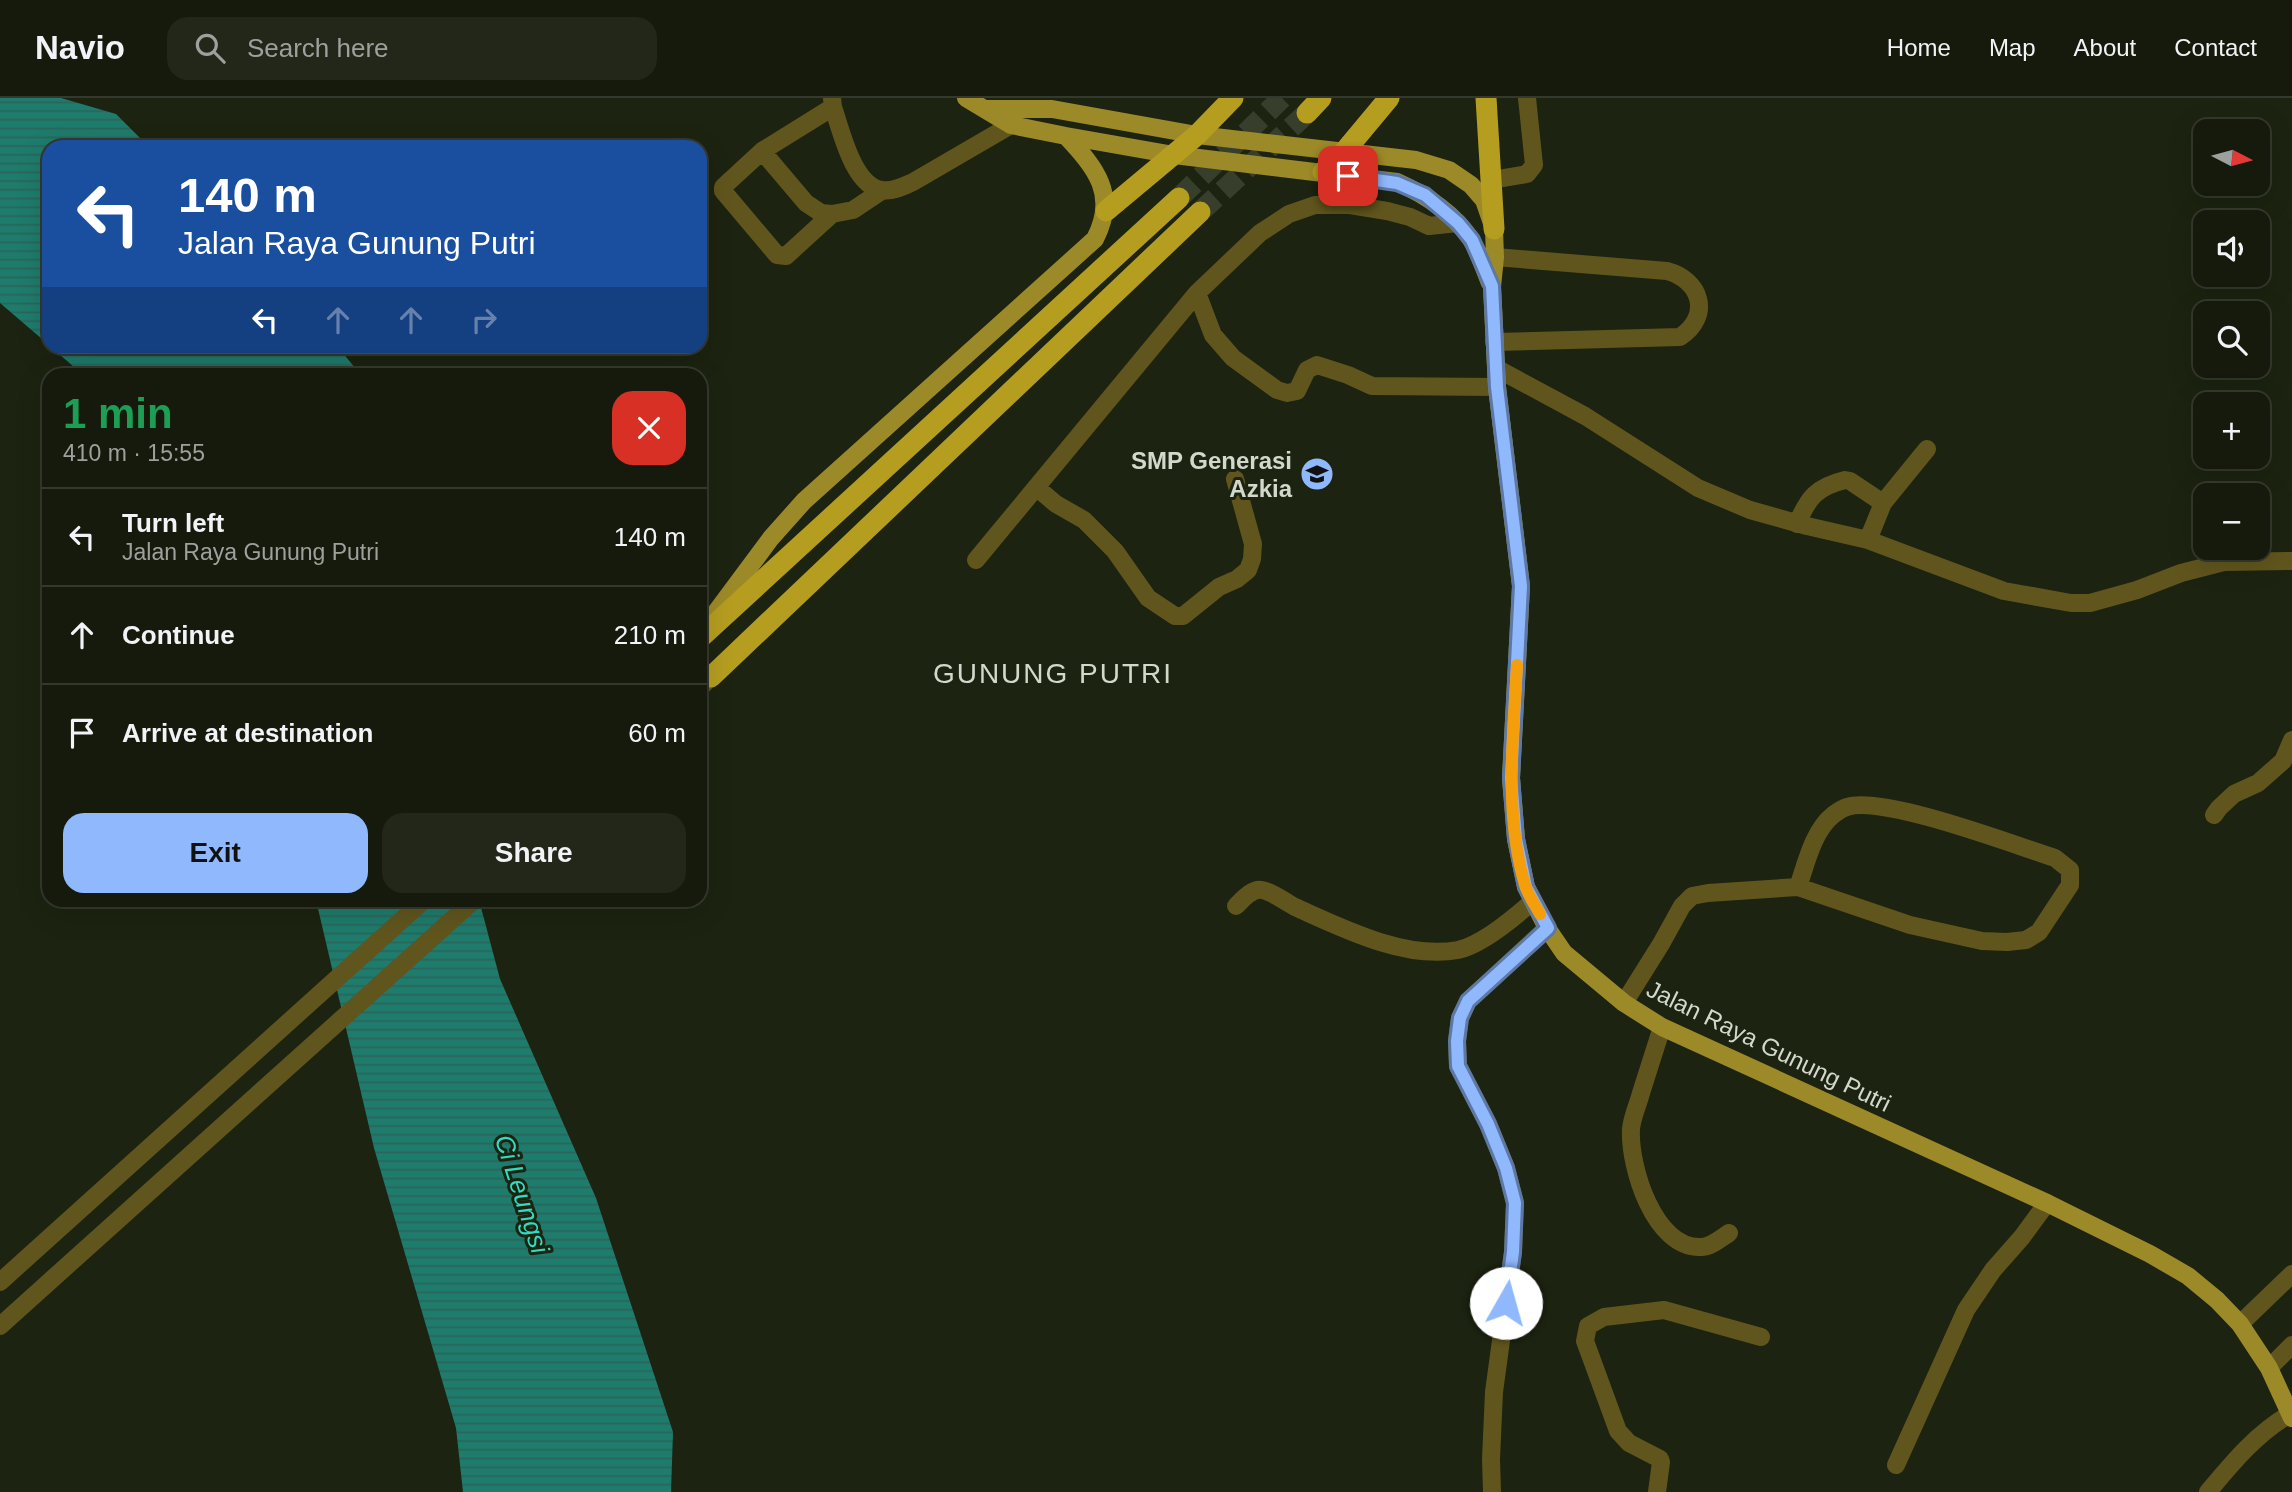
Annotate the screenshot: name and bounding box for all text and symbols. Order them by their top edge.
search box [167,17,657,80]
text: Navio [35,29,125,66]
icon: search [191,29,229,67]
text: Search here [247,33,389,63]
text: Home [1887,34,1951,61]
text: Map [1989,34,2036,61]
text: About [2074,34,2136,61]
text: Contact [2174,34,2257,61]
north arrow [2193,119,2270,196]
map controls [2193,119,2270,560]
pin [1318,146,1378,206]
icon: arrive [1329,157,1367,195]
icon: left [63,168,154,259]
text: 140 m [178,168,317,222]
button: sound [2193,210,2270,287]
text: Jalan Raya Gunung Putri [178,225,536,261]
icon: left [246,301,284,339]
icon: ahead [319,301,357,339]
icon: ahead [392,301,430,339]
icon: right [465,301,503,339]
button: search [2193,301,2270,378]
text: 1 min [63,390,173,437]
button: close [612,391,686,465]
button: + [2193,392,2270,469]
text: 410 m · 15:55 [63,440,205,466]
place label: SMP Generasi Azkia [1131,447,1293,502]
school or university icon: SMP Generasi Azkia [1298,455,1336,493]
button: − [2193,483,2270,560]
text: Turn left [122,508,224,538]
icon: left [63,518,101,556]
text: 140 m [614,522,686,552]
text: Jalan Raya Gunung Putri [122,539,379,565]
icon: ahead [63,616,101,654]
text: Continue [122,620,235,650]
text: 210 m [614,620,686,650]
district label: GUNUNG PUTRI [933,658,1173,689]
icon: arrive [63,714,101,752]
text: Arrive at destination [122,718,373,748]
text: 60 m [628,718,686,748]
button: Exit [63,813,368,893]
button: Share [382,813,686,893]
street label: Jalan Raya Gunung Putri [1643,975,1895,1117]
water label: Ci Leungsi [489,1131,556,1258]
position arrow [1469,1266,1543,1340]

